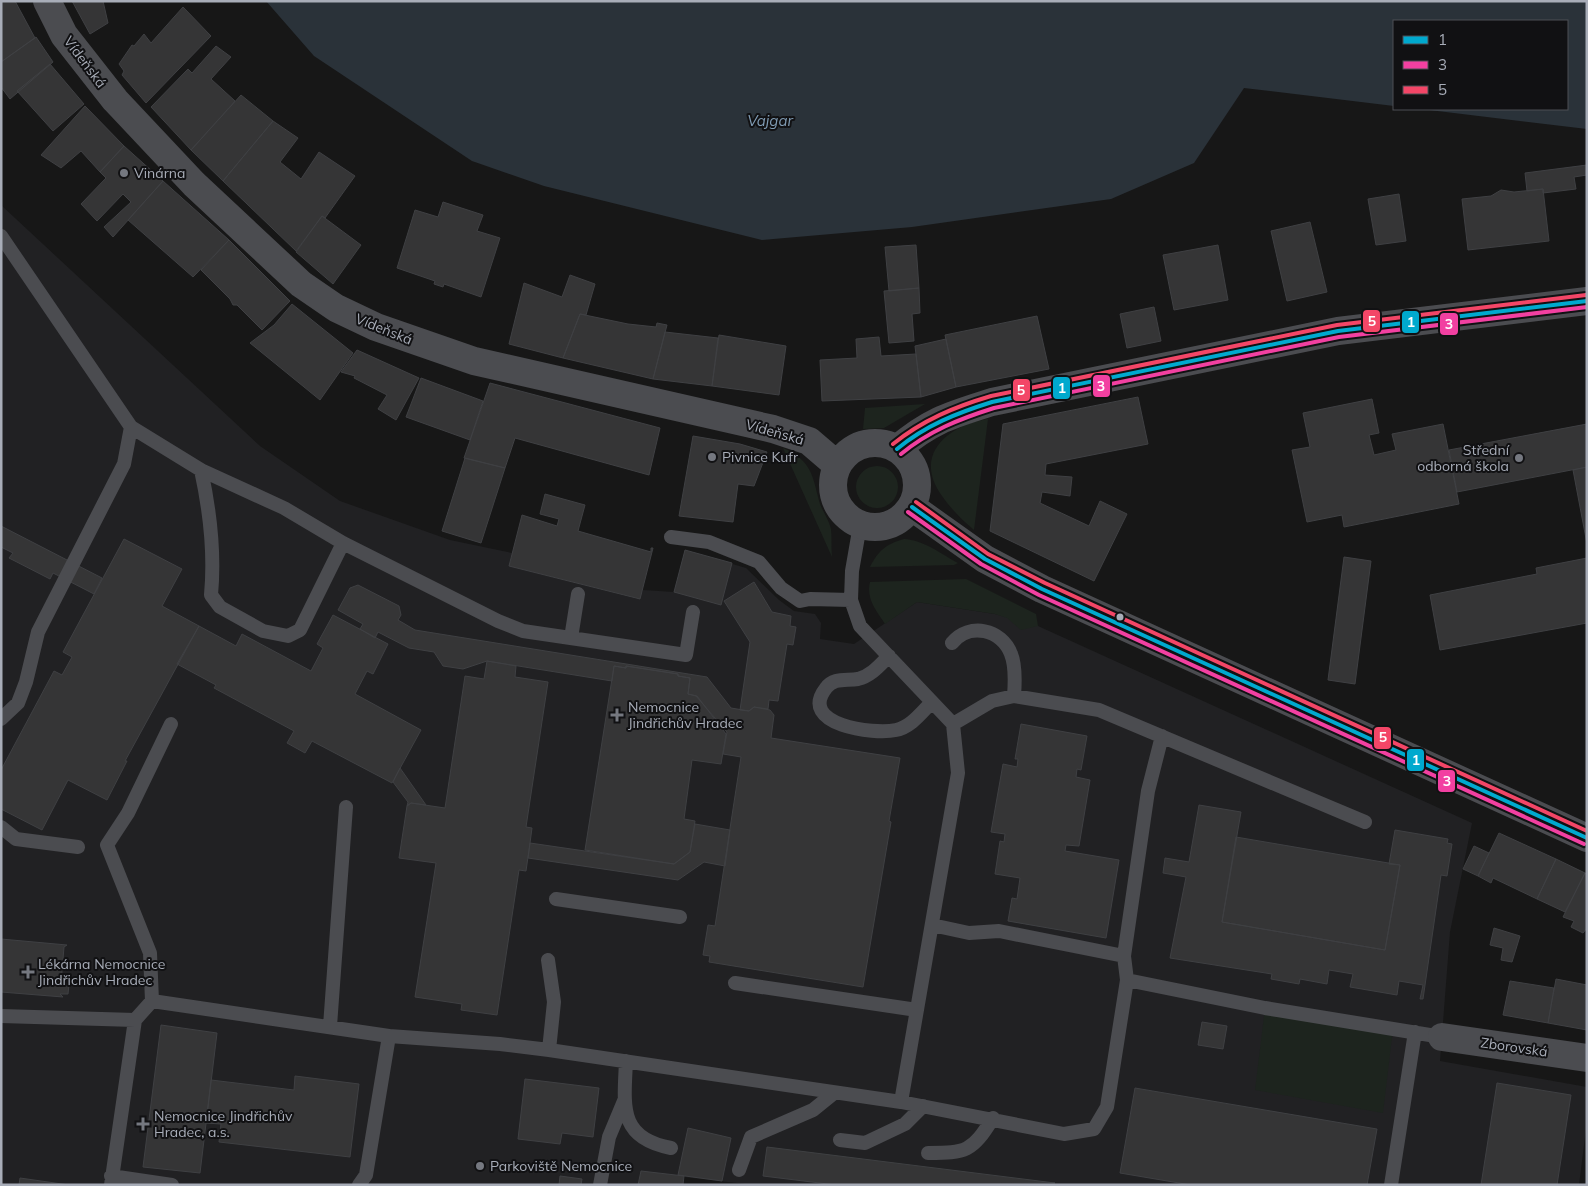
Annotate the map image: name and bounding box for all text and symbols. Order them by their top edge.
legend [1393,20,1568,110]
text: 1 [1438,30,1447,49]
street label: Vídeňská [60,33,110,91]
text: 3 [1438,55,1447,74]
text: 5 [1438,80,1447,99]
water label: Vajgar [747,111,793,130]
place label: Vinárna [134,164,185,182]
marker: Vinárna [118,167,130,179]
street label: Vídeňská [353,309,415,349]
line badge: 5 [1362,309,1381,333]
line badge: 1 [1401,310,1420,334]
text: 5 [1368,312,1376,330]
line badge: 3 [1439,312,1459,336]
text: 1 [1407,313,1415,331]
text: 3 [1445,315,1453,333]
line badge: 3 [1092,374,1111,398]
line badge: 1 [1052,376,1071,400]
text: 3 [1097,377,1105,395]
line badge: 5 [1012,378,1031,402]
text: 1 [1058,379,1066,397]
text: 5 [1017,381,1025,399]
street label: Vídeňská [744,415,806,449]
place label: Střední odborná škola [1417,441,1510,475]
place label: Pivnice Kufr [722,448,799,466]
marker: Pivnice Kufr [706,451,718,463]
marker: Střední odborná škola [1513,452,1525,464]
unlabelled marker [1115,612,1125,622]
place label: Nemocnice Jindřichův Hradec [628,698,742,732]
marker: Nemocnice Jindřichův Hradec [610,708,624,722]
line badge: 5 [1373,726,1392,750]
text: 5 [1379,728,1387,746]
line badge: 1 [1406,748,1425,772]
text: 1 [1412,751,1420,769]
line badge: 3 [1437,769,1456,793]
text: 3 [1443,772,1451,790]
place label: Lékárna Nemocnice Jindřichův Hradec [38,955,165,989]
marker: Lékárna Nemocnice Jindřichův Hradec [22,966,34,978]
street label: Zborovská [1479,1033,1549,1061]
place label: Nemocnice Jindřichův Hradec, a.s. [154,1107,293,1141]
marker: Nemocnice Jindřichův Hradec, a.s. [136,1117,150,1131]
place label: Parkoviště Nemocnice [490,1157,632,1175]
marker: Parkoviště Nemocnice [474,1160,486,1172]

